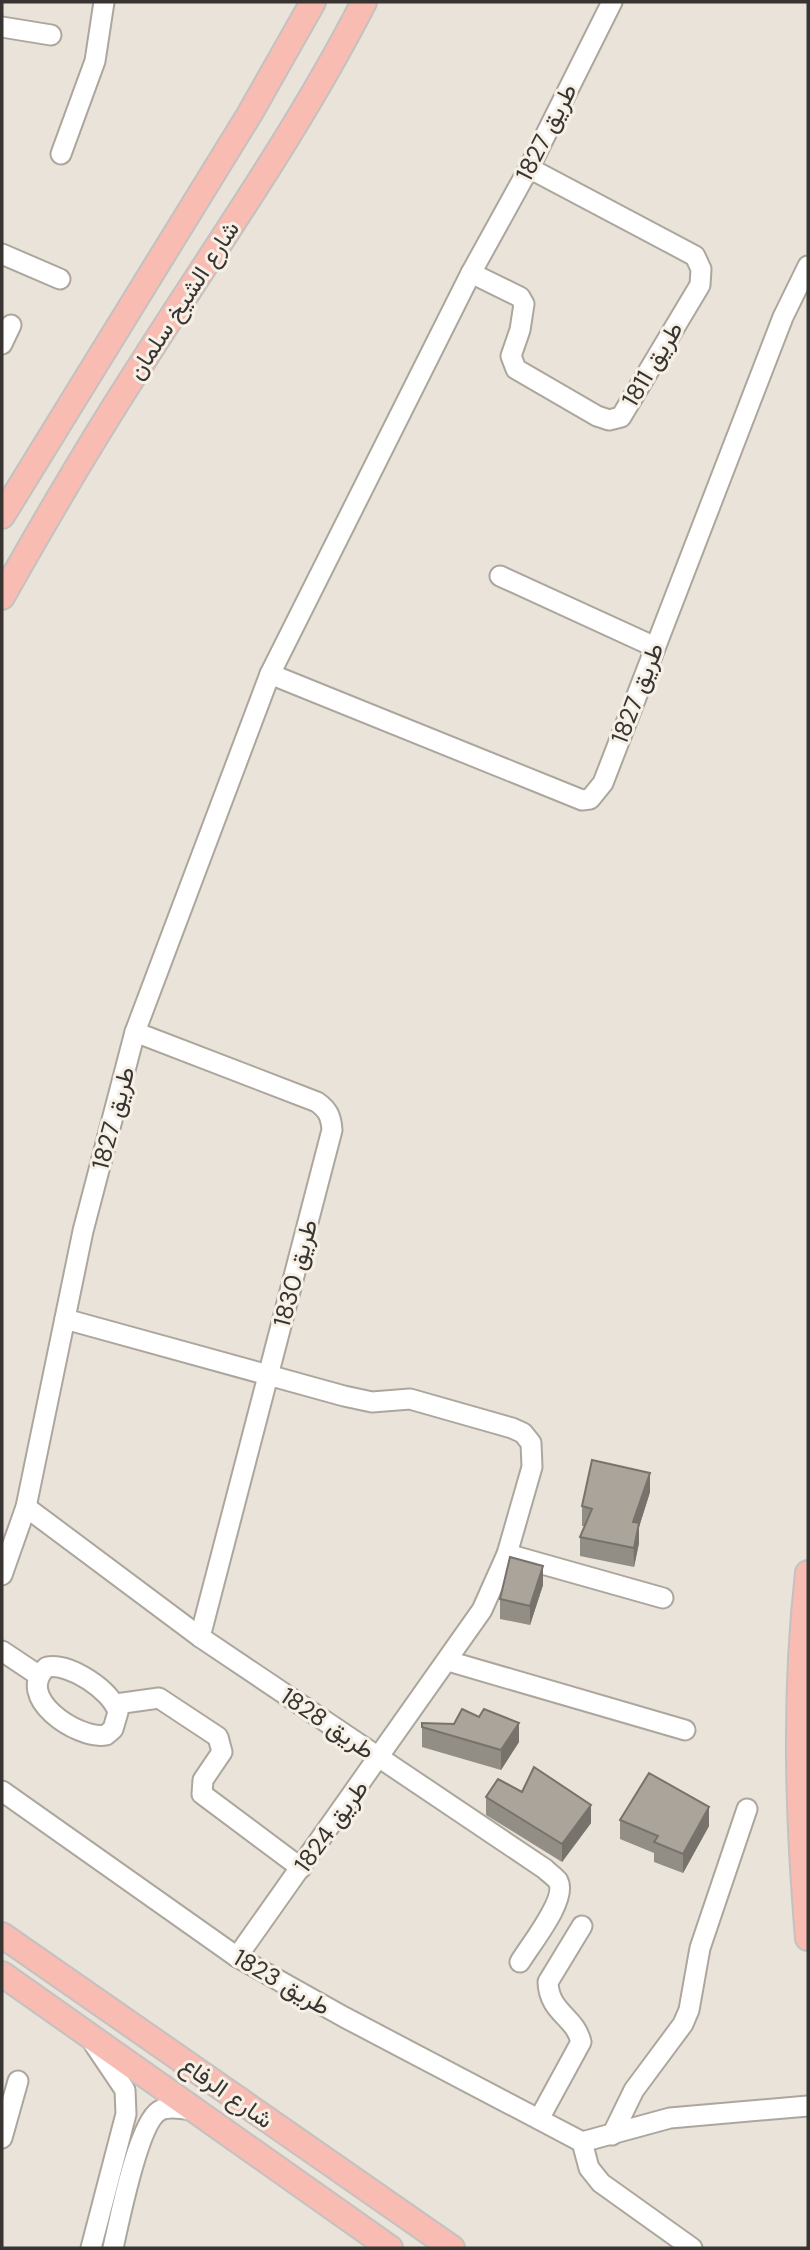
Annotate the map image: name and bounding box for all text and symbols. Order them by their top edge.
street label: طريق 1827 [508,78,584,186]
street label: شارع الشيخ سلمان [120,215,248,386]
street label: طريق 1811 [615,316,689,412]
street label: طريق 1827 [604,638,670,748]
street label: طريق 1827 [84,1063,142,1173]
street label: طريق 1830 [266,1216,324,1330]
street label: طريق 1828 [275,1680,381,1766]
street label: طريق 1824 [287,1774,375,1878]
street label: طريق 1823 [228,1942,336,2022]
street label: شارع الرفاع [174,2049,279,2136]

